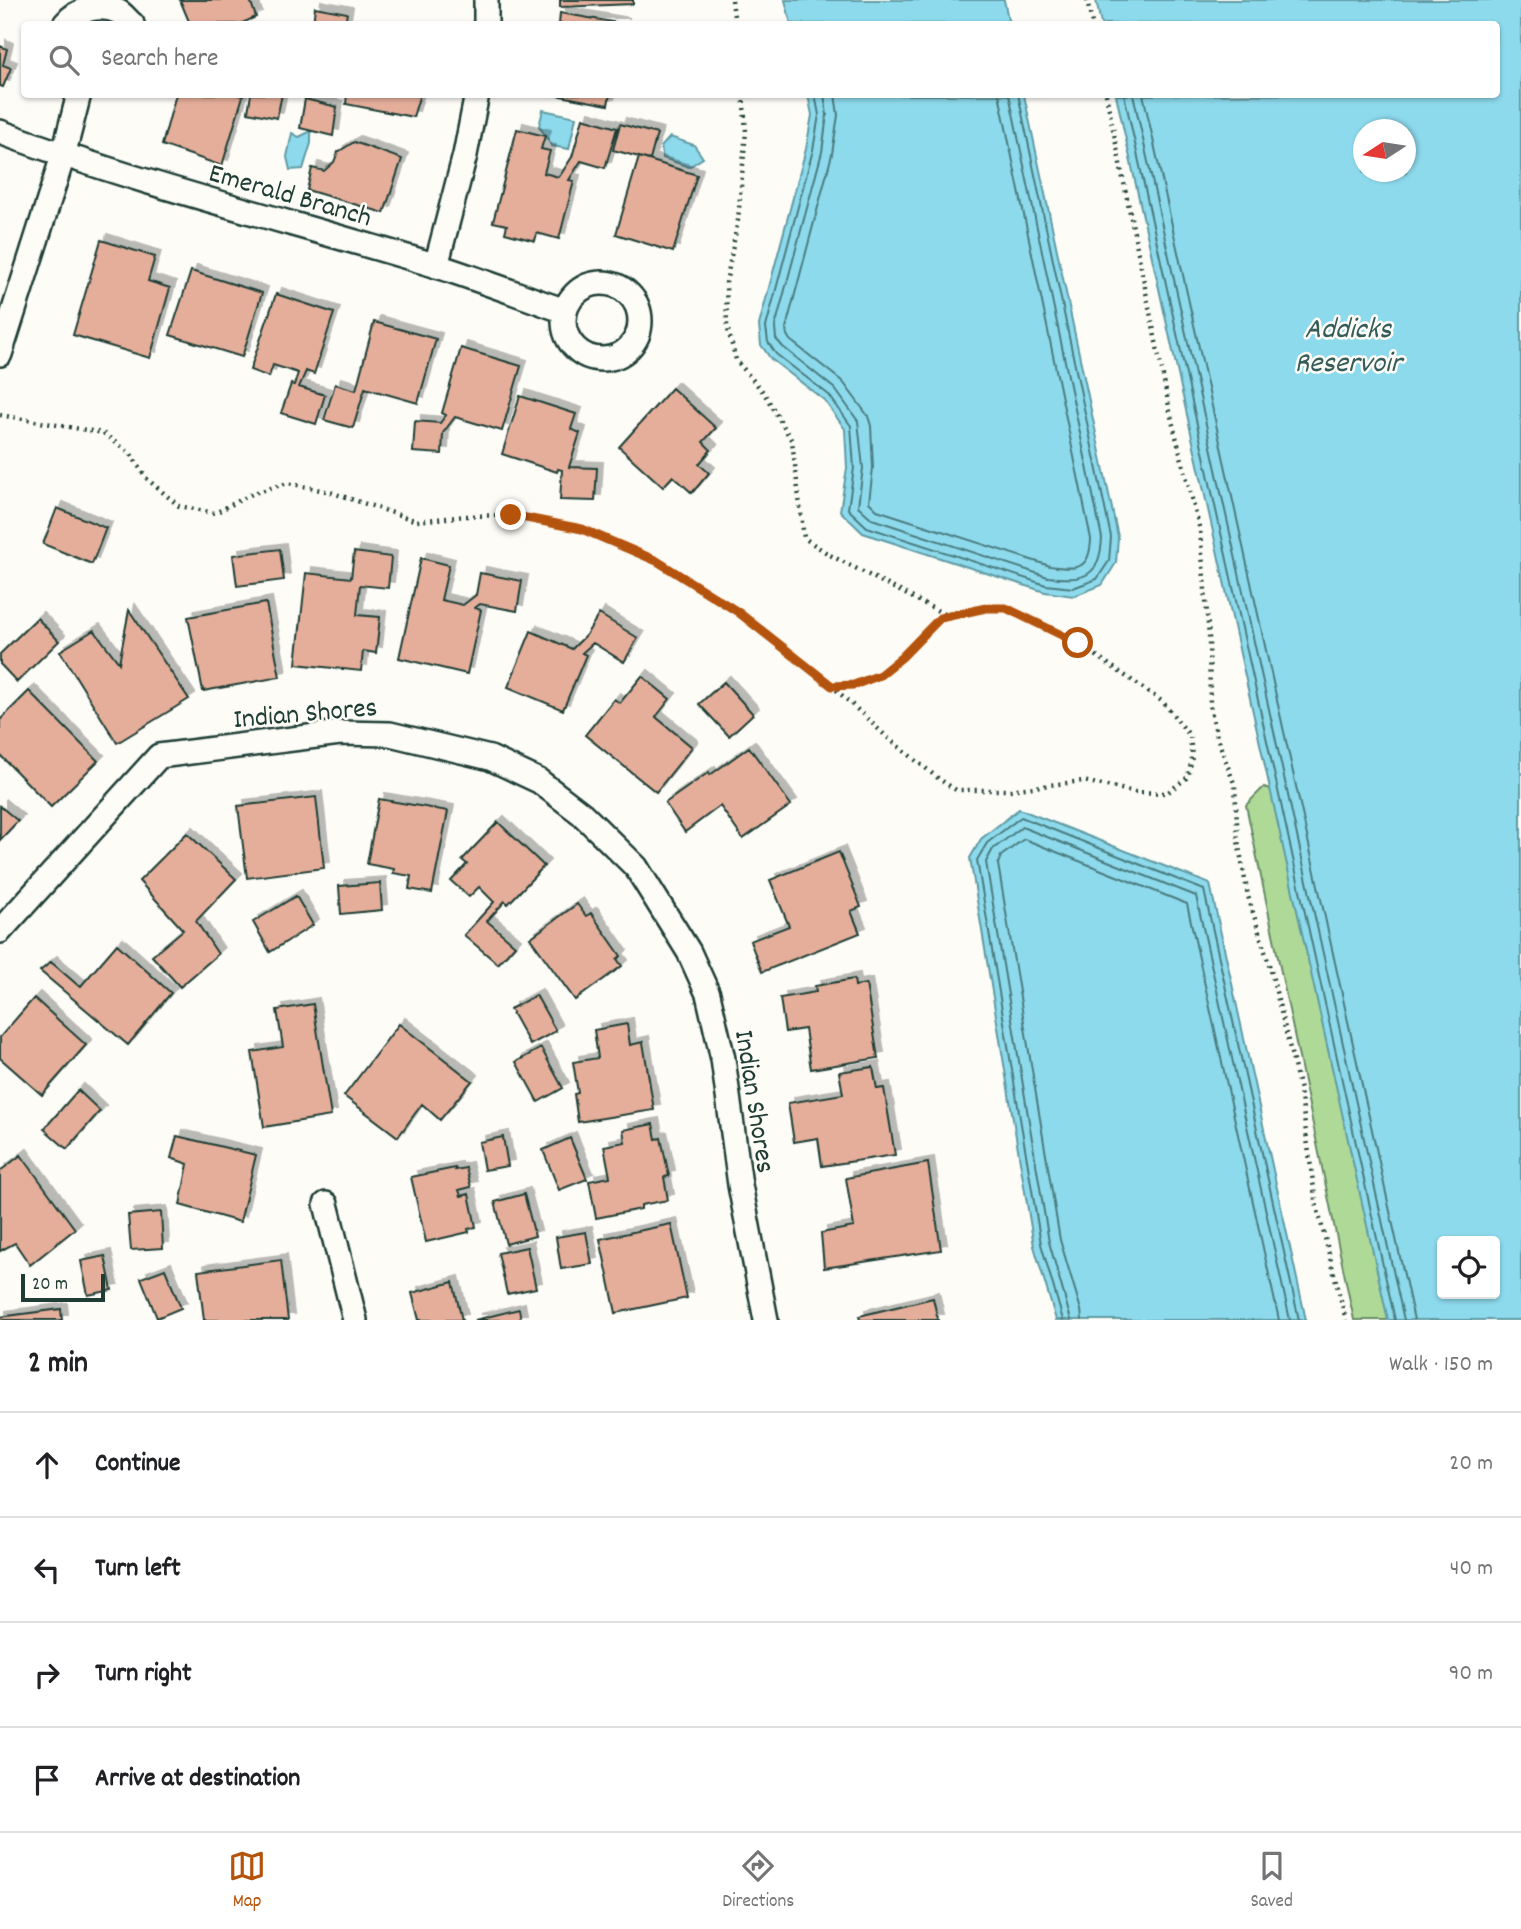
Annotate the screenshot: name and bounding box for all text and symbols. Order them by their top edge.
search box [21,21,1500,98]
icon: search [45,41,83,79]
text: Search here [101,41,219,78]
north arrow [1353,119,1416,182]
street label: Emerald Branch [203,155,376,240]
water label: Addicks Reservoir [1294,310,1404,387]
route end [495,499,526,530]
route start [1062,627,1093,658]
street label: Indian Shores [232,690,379,742]
street label: Indian Shores [721,1027,783,1176]
map controls [1437,1236,1500,1299]
button: locate [1437,1236,1500,1299]
scale bar [21,1271,105,1303]
text: 20 m [32,1272,68,1299]
text: 2 min [28,1344,88,1387]
text: Walk · 150 m [1389,1349,1493,1382]
icon: ahead [28,1446,66,1484]
text: Continue [95,1446,180,1483]
text: 20 m [1449,1448,1493,1481]
icon: left [28,1551,66,1589]
text: Turn left [95,1551,181,1588]
text: 40 m [1450,1553,1493,1586]
icon: right [28,1656,66,1694]
text: Turn right [95,1656,192,1693]
text: 90 m [1449,1658,1493,1691]
icon: arrive [28,1761,66,1799]
text: Arrive at destination [95,1761,300,1798]
tab: Map [228,1847,266,1916]
tab: Directions [722,1847,794,1916]
tab: Saved [1250,1847,1293,1916]

